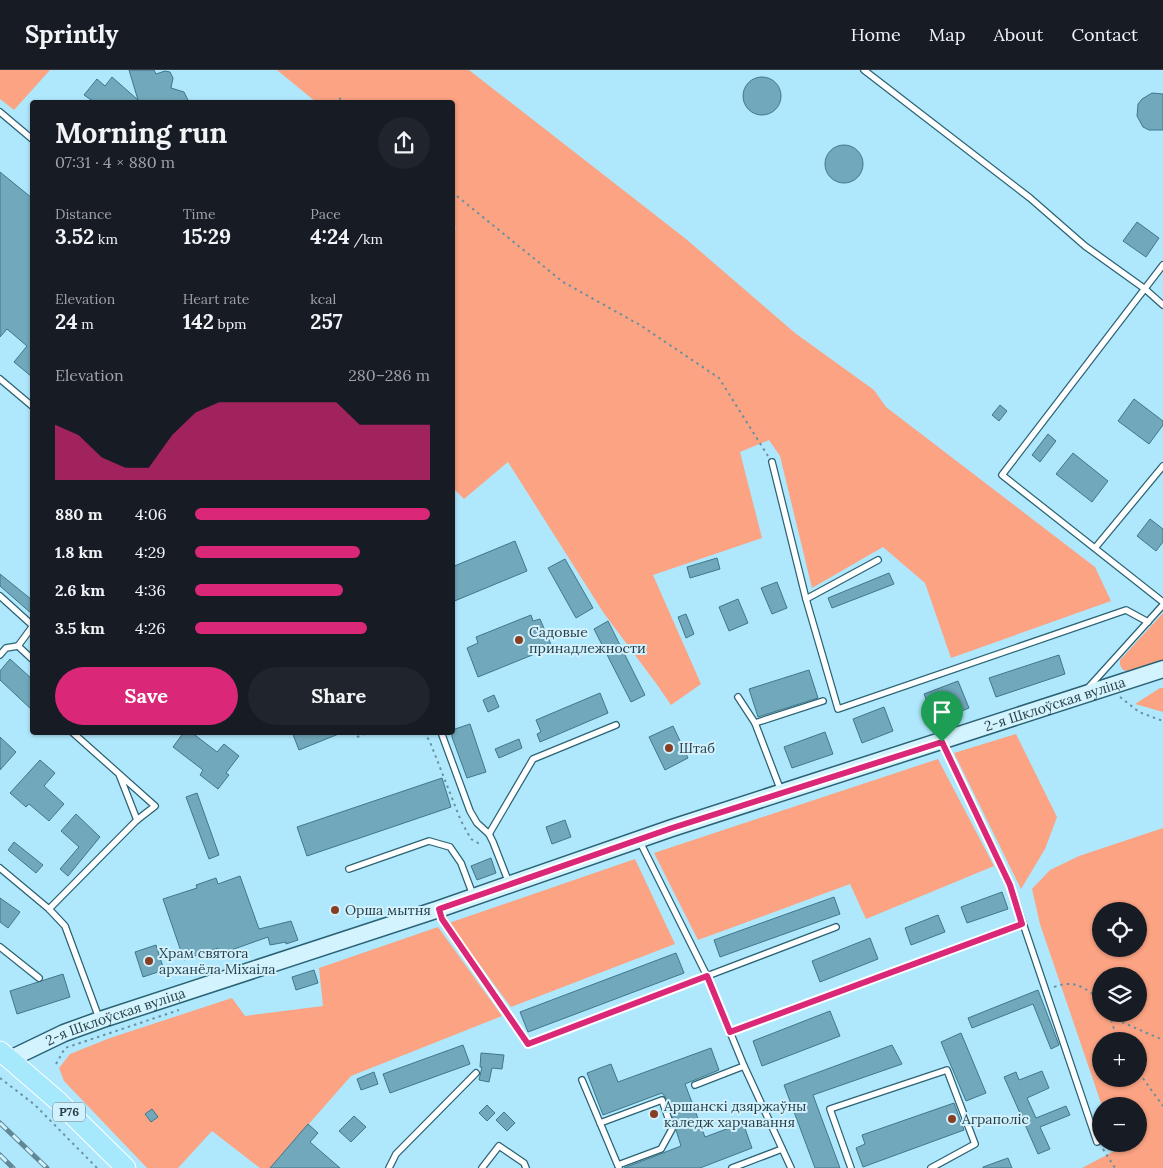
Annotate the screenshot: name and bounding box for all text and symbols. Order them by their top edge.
text: Sprintly [25,19,119,50]
text: Home [851,23,901,46]
text: Map [929,23,965,46]
text: About [993,23,1043,46]
text: Contact [1071,23,1138,46]
text: Morning run [55,115,227,151]
button: share [378,117,430,169]
text: 07:31 · 4 × 880 m [55,152,175,172]
text: Distance [55,205,112,223]
text: Time [183,205,216,223]
text: Pace [310,205,341,223]
text: 3.52 [55,223,94,250]
text: 15:29 [183,223,231,250]
text: 4:24 [310,223,350,250]
text: km [94,230,118,248]
text: /km [350,230,383,248]
text: Elevation [55,290,115,308]
text: Heart rate [183,290,249,308]
text: kcal [310,290,336,308]
text: 24 [55,308,78,335]
text: 142 [183,308,214,335]
text: 257 [310,308,343,335]
text: m [78,315,94,333]
text: bpm [214,315,247,333]
text: Elevation [55,365,124,385]
text: 280–286 m [348,365,430,385]
text: 880 m [55,504,102,524]
text: 4:06 [135,504,167,524]
text: 1.8 km [55,542,103,562]
text: 4:29 [135,542,166,562]
text: 2.6 km [55,580,105,600]
text: 4:36 [135,580,166,600]
text: 3.5 km [55,618,105,638]
text: 4:26 [135,618,166,638]
place label: Садовые принадлежности [529,623,646,657]
marker: Садовые принадлежности [513,634,525,646]
button: Save [55,667,238,725]
button: Share [248,667,430,725]
street label: 2-я Шклоўская вуліца [982,673,1128,735]
pin [921,691,963,742]
icon: arrive [928,698,956,726]
place label: Штаб [679,739,715,757]
marker: Штаб [663,742,675,754]
place label: Орша мытня [345,901,431,919]
map controls [1092,902,1147,1152]
button: locate [1092,902,1147,957]
marker: Орша мытня [329,904,341,916]
place label: Храм святога арханёла Міхаіла [159,944,276,978]
marker: Храм святога арханёла Міхаіла [143,955,155,967]
button: layers [1092,967,1147,1022]
street label: 2-я Шклоўская вуліца [43,984,188,1050]
button: + [1092,1032,1147,1087]
place label: Аршанскі дзяржаўны каледж харчавання [663,1097,807,1131]
button: − [1092,1097,1147,1152]
road number: Р76 [53,1102,85,1122]
marker: Аршанскі дзяржаўны каледж харчавання [648,1108,660,1120]
place label: Аграполіс [961,1110,1029,1128]
marker: Аграполіс [946,1113,958,1125]

